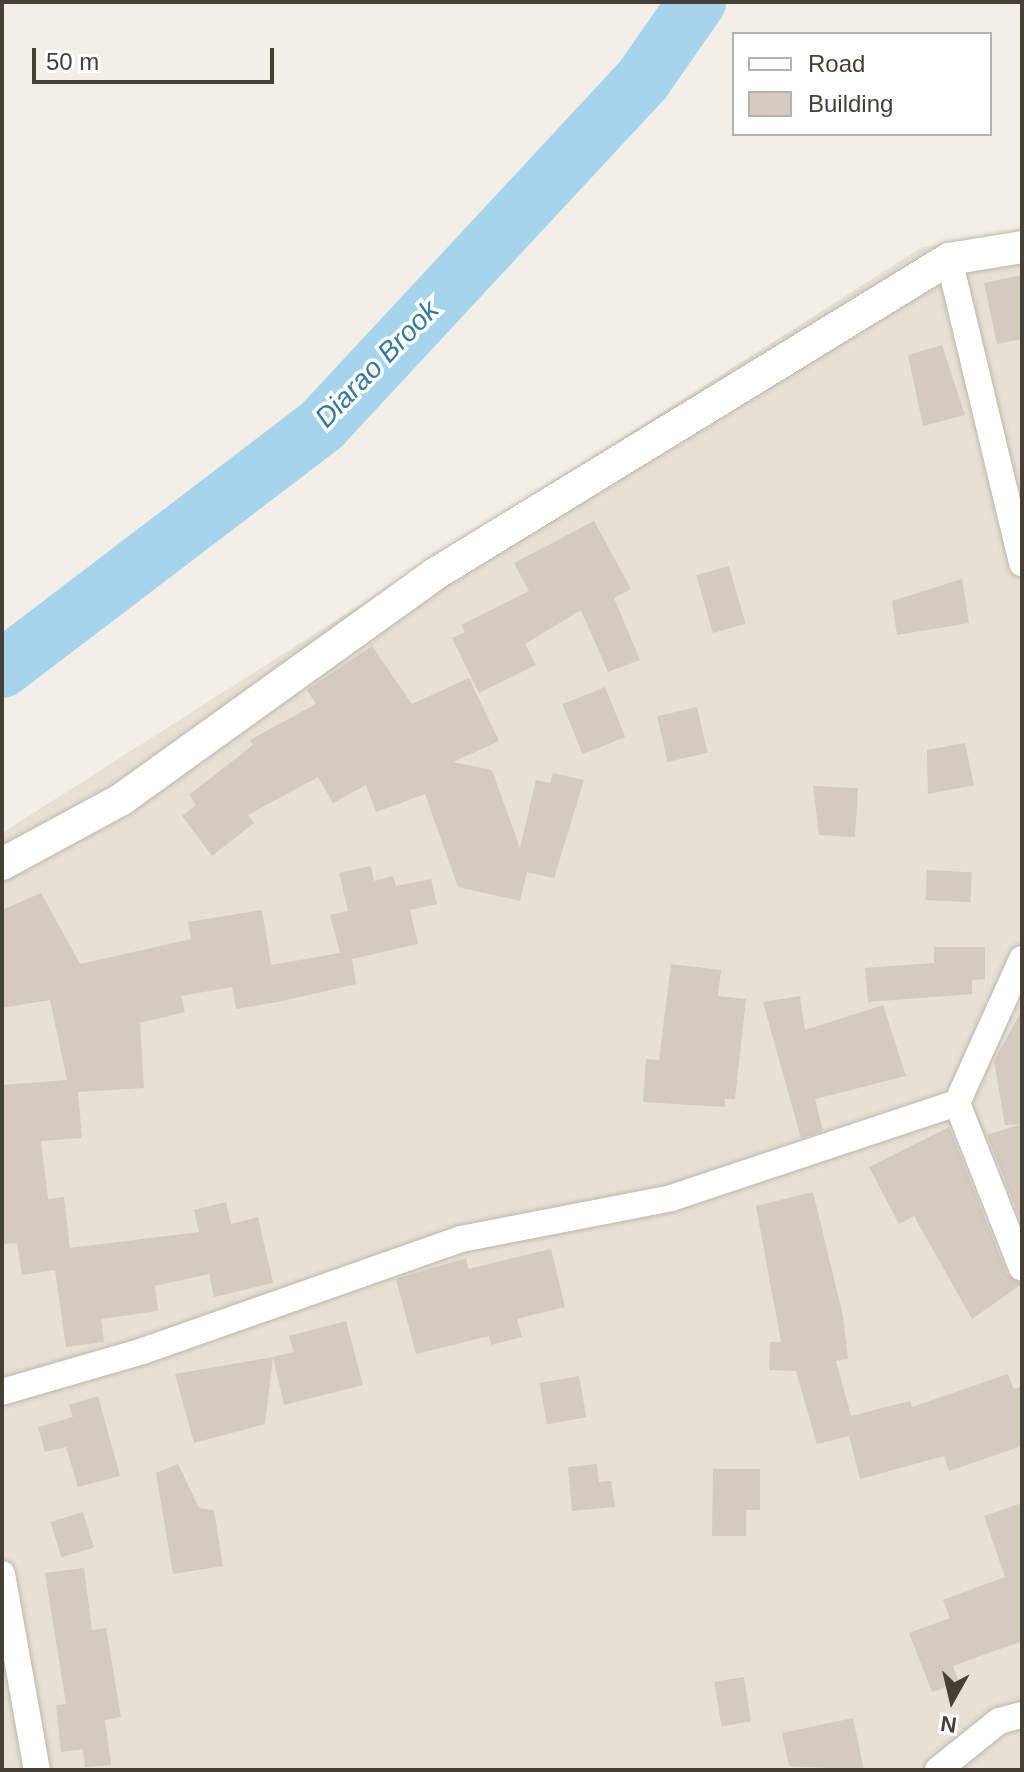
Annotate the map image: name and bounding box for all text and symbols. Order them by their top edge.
scale bar [36,32,278,82]
legend [732,32,992,136]
text: 50 m [46,48,99,75]
text: Road [808,50,865,77]
text: Building [808,90,893,117]
water label: Diarao Brook [308,294,446,434]
north arrow [912,1660,992,1740]
text: N [939,1711,958,1738]

